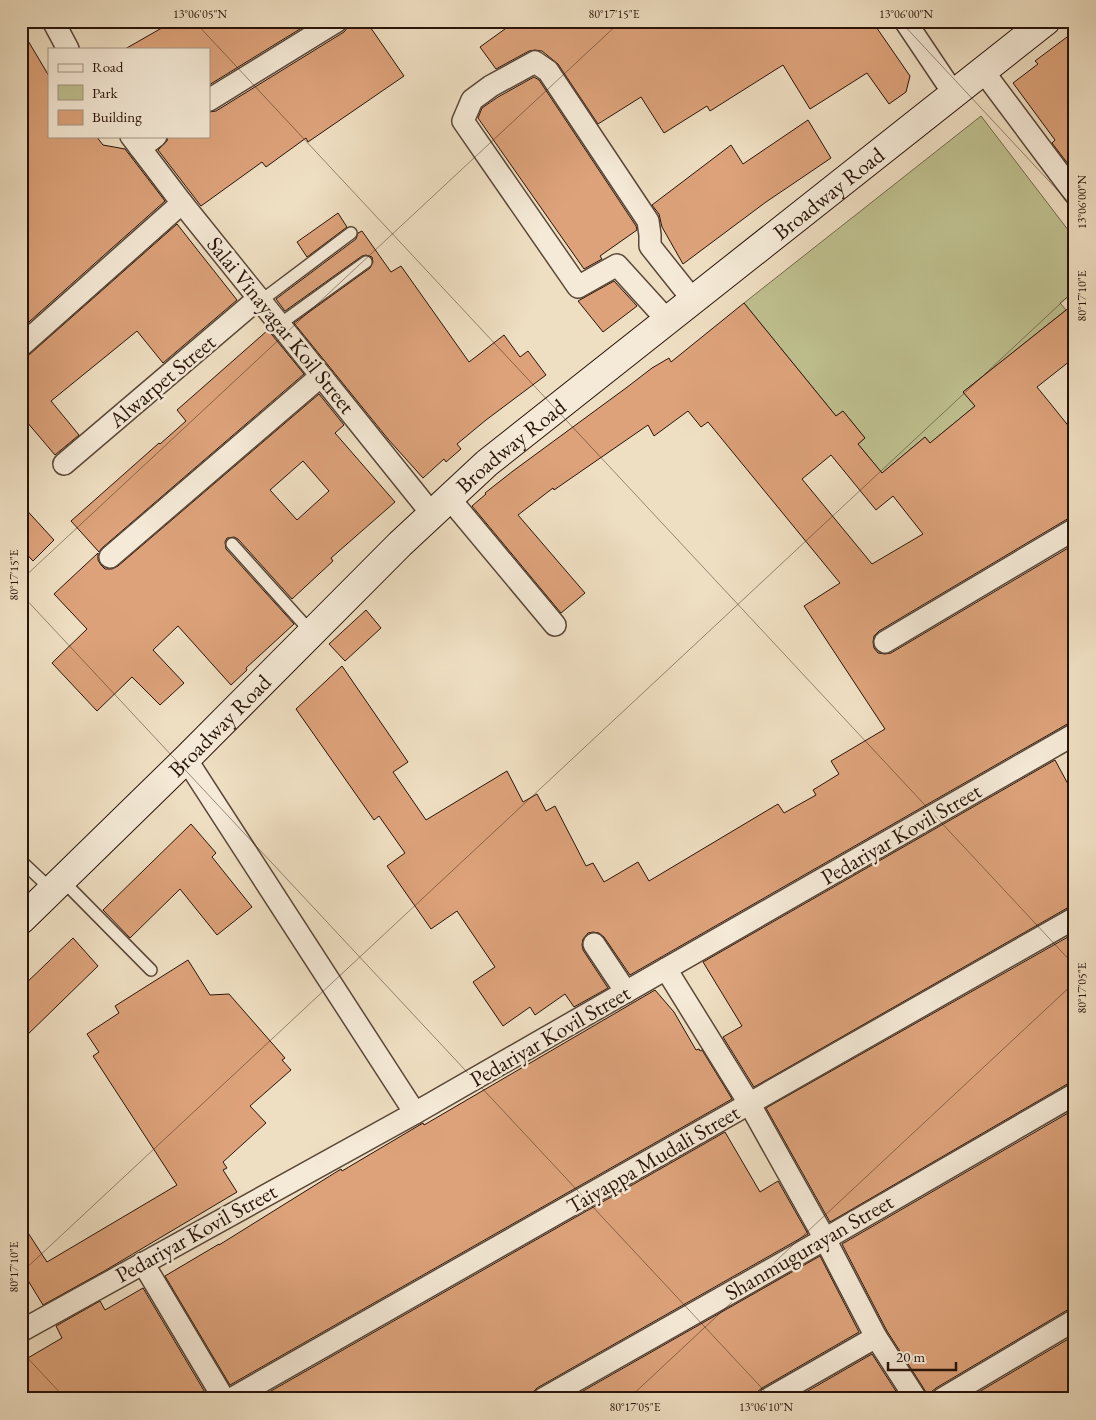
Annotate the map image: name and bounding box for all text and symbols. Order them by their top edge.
text: 13°06'05"N [173,6,227,22]
text: 80°17'15"E [588,6,640,22]
text: 13°06'00"N [879,6,933,22]
legend [48,48,210,138]
text: Road [92,57,124,76]
text: Park [92,83,119,102]
text: Building [92,107,142,126]
street label: Broadway Road [767,140,891,246]
text: 13°06'00"N [1074,175,1090,229]
street label: Salai Vinayagar Koil Street [200,230,362,420]
text: 80°17'10"E [1074,270,1090,322]
street label: Alwarpet Street [102,328,222,435]
street label: Broadway Road [449,391,572,499]
text: 80°17'15"E [6,549,22,601]
street label: Broadway Road [162,667,278,783]
street label: Pedariyar Kovil Street [816,776,986,892]
text: 80°17'05"E [1074,962,1090,1014]
street label: Pedariyar Kovil Street [465,978,635,1094]
street label: Taiyappa Mudali Street [561,1098,745,1220]
street label: Pedariyar Kovil Street [110,1177,282,1289]
street label: Shanmugurayan Street [719,1187,899,1307]
text: 80°17'10"E [6,1241,22,1293]
scale bar [888,1340,956,1372]
text: 20 m [896,1347,925,1366]
text: 80°17'05"E [609,1399,661,1415]
text: 13°06'10"N [739,1399,793,1415]

